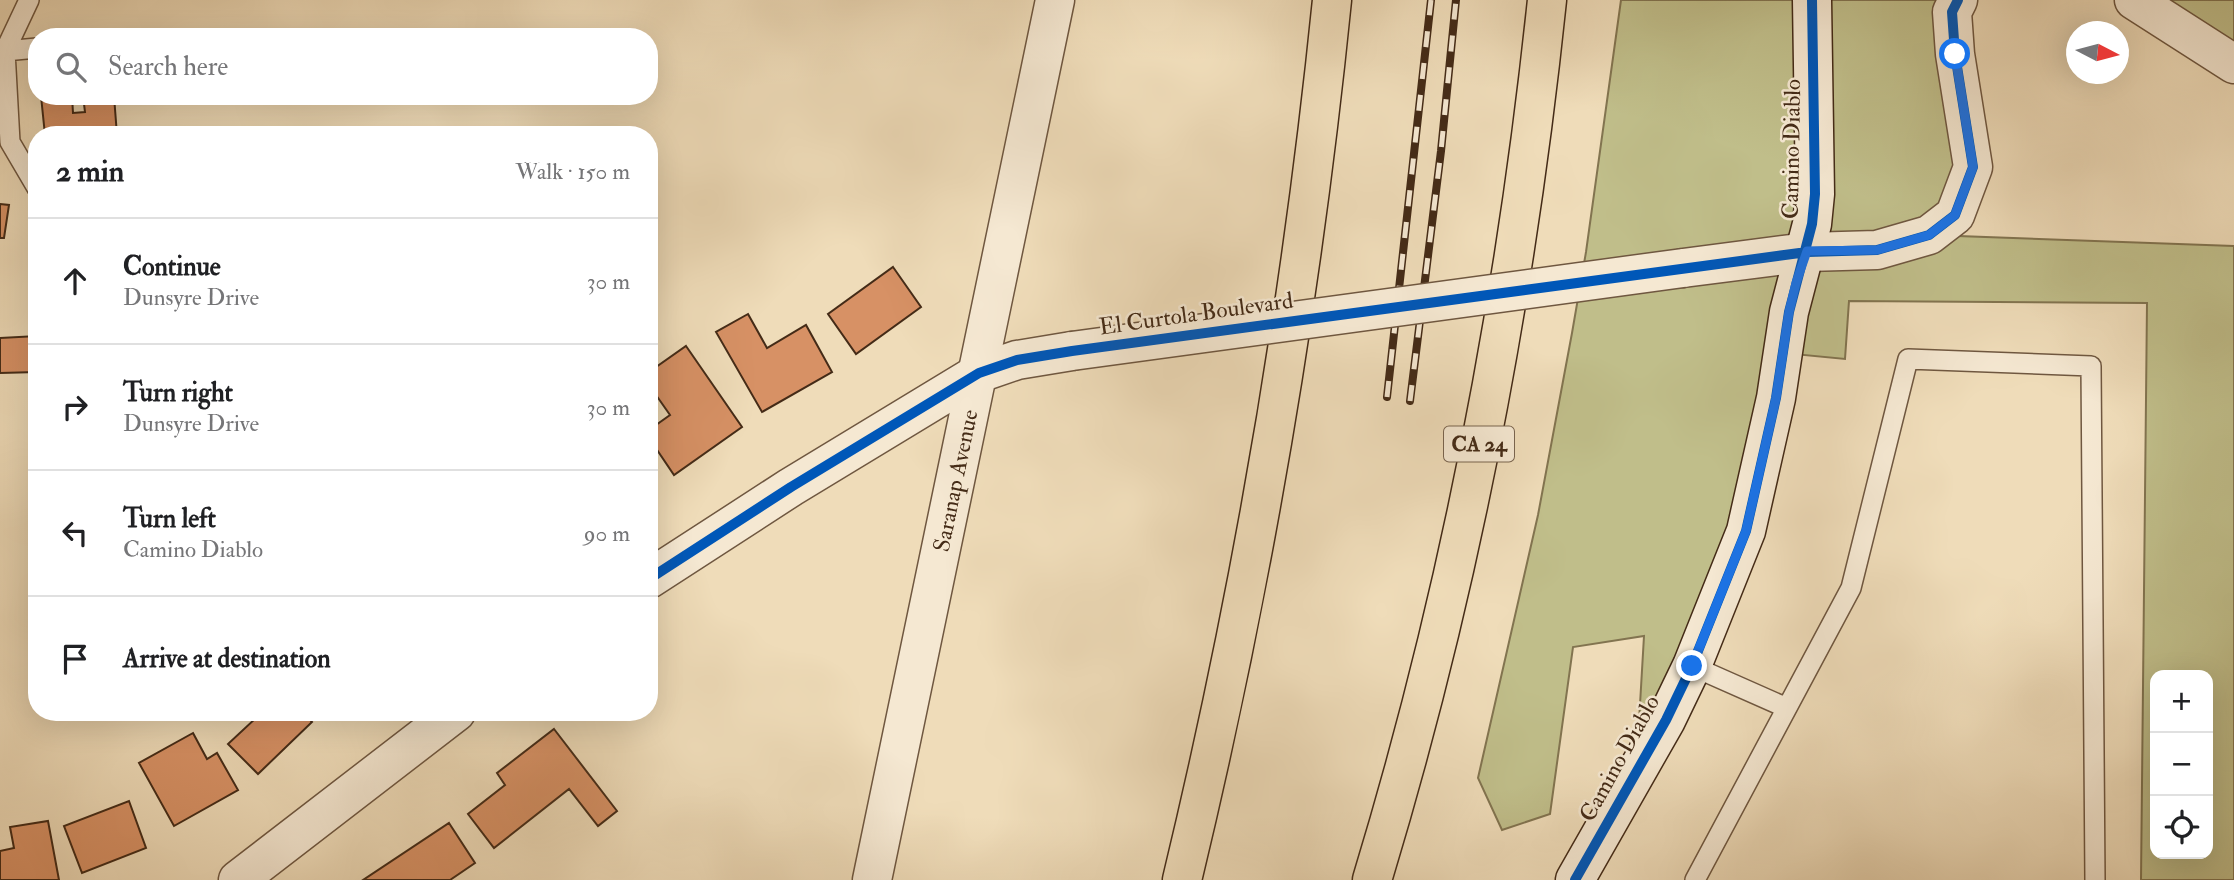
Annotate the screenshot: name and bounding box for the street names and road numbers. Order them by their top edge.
street label: Camino Diablo [1776,79,1807,219]
street label: El Curtola Boulevard [1097,286,1295,341]
street label: Saranap Avenue [927,406,985,554]
road number: CA 24 [1444,426,1514,462]
street label: Camino Diablo [1573,690,1666,827]

